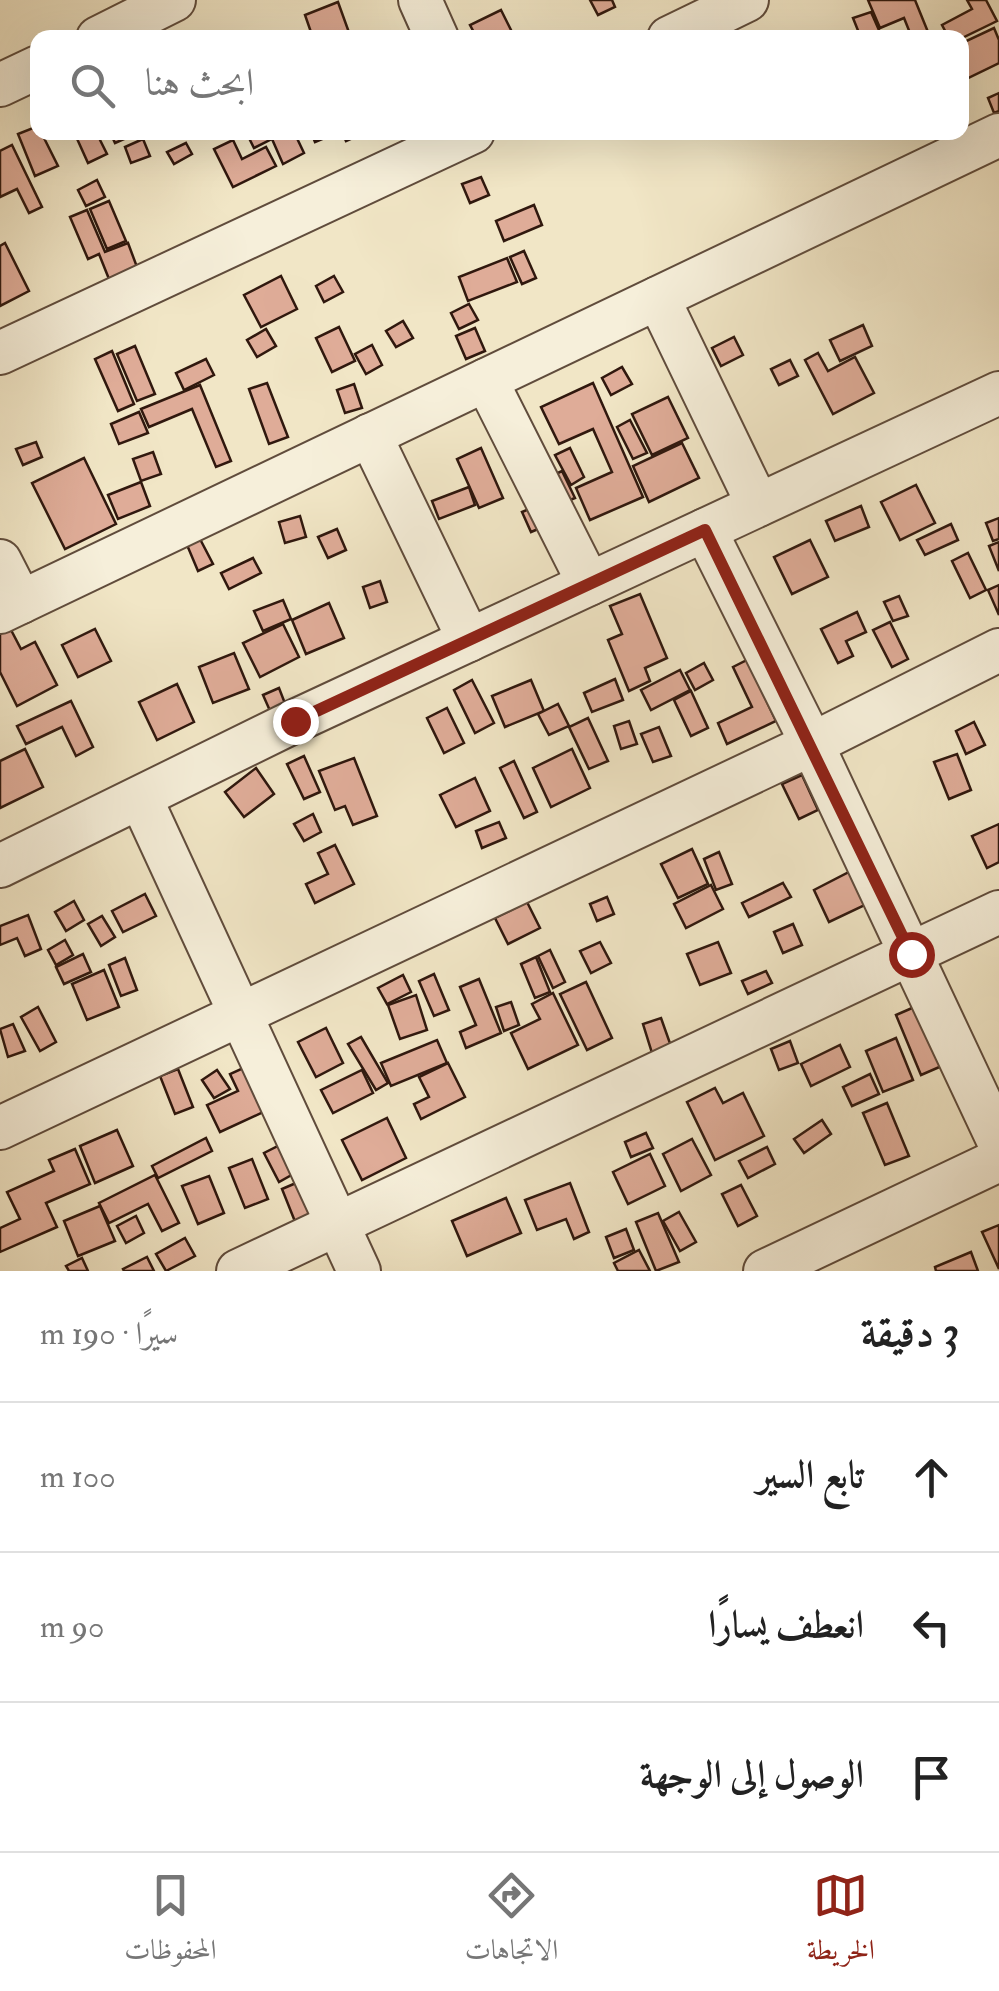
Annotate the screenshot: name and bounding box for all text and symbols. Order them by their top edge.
search box [30,30,969,140]
icon: search [65,58,120,113]
text: ابحث هنا [145,59,254,107]
route end [273,699,319,745]
route start [889,932,935,978]
text: 3 دقيقة [861,1307,959,1359]
text: سيرًا · 190 m [40,1314,178,1354]
icon: ahead [904,1450,959,1505]
text: تابع السير [757,1451,864,1499]
text: 100 m [40,1457,116,1497]
icon: left [904,1600,959,1655]
text: انعطف يسارًا [708,1601,864,1649]
text: 90 m [40,1607,104,1647]
icon: arrive [904,1750,959,1805]
text: الوصول إلى الوجهة [640,1751,864,1799]
tab: المحفوظات [124,1868,216,1977]
tab: الاتجاهات [465,1868,558,1977]
tab: الخريطة [807,1868,875,1977]

